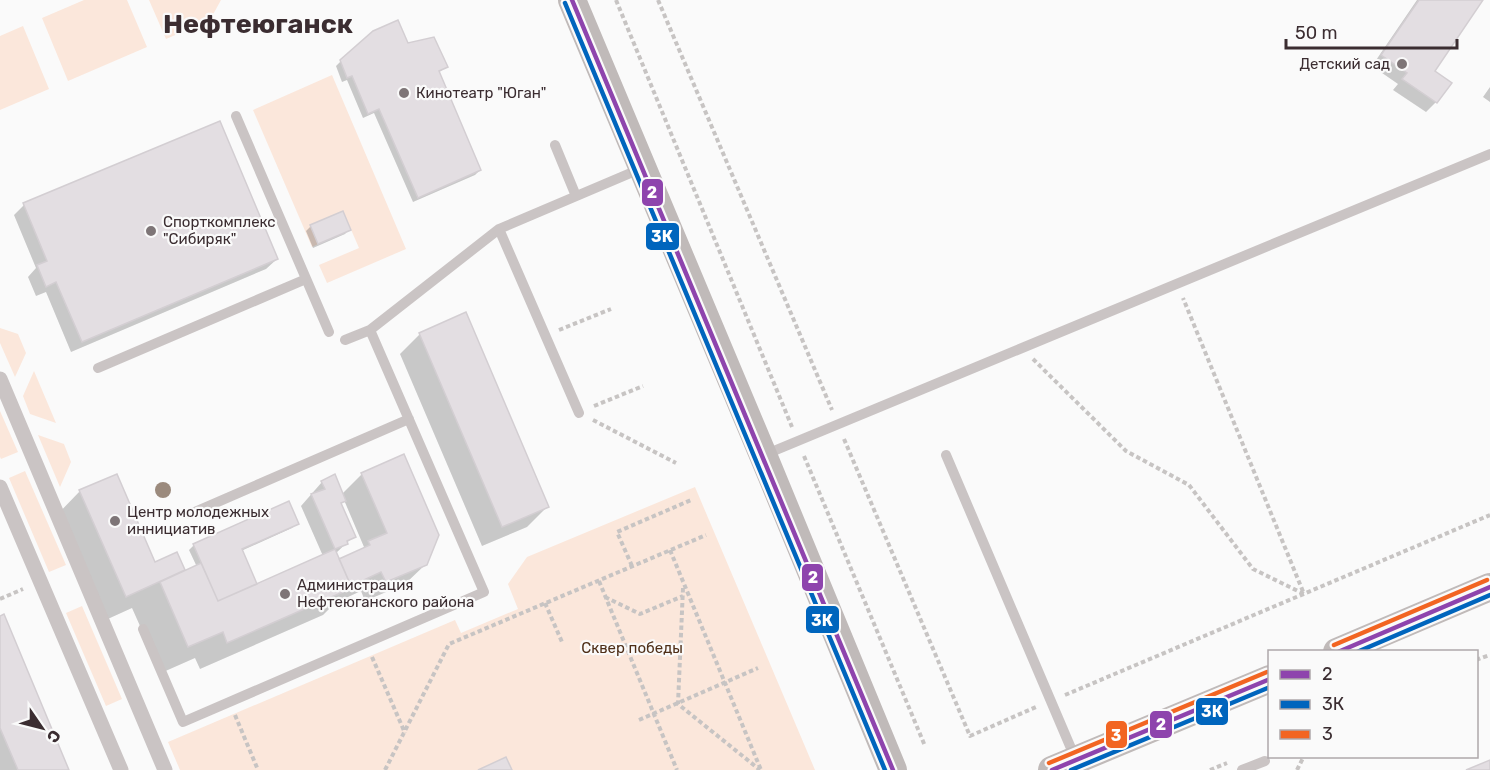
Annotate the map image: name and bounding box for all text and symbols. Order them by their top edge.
district label: Нефтеюганск [163,8,353,40]
scale bar [1286,12,1457,50]
text: 50 m [1295,22,1338,44]
place label: Детский сад [1299,55,1390,73]
marker: Детский сад [1395,57,1409,71]
place label: Кинотеатр "Юган" [416,84,546,102]
marker: Кинотеатр "Юган" [397,86,411,100]
line badge: 2 [641,178,664,207]
text: 2 [647,183,657,202]
place label: Спорткомплекс "Сибиряк" [163,213,276,248]
line badge: 3К [645,222,680,251]
marker: Спорткомплекс "Сибиряк" [144,224,158,238]
text: 3К [651,227,673,246]
place label: Центр молодежных иннициатив [127,503,269,538]
marker: Центр молодежных иннициатив [108,514,122,528]
line badge: 2 [801,563,824,592]
text: 2 [808,568,818,587]
place label: Администрация Нефтеюганского района [297,576,474,611]
marker: Администрация Нефтеюганского района [278,587,292,601]
line badge: 3К [805,605,840,634]
text: 3К [811,611,833,630]
park label: Сквер победы [581,639,683,657]
legend [1268,650,1478,758]
text: 2 [1322,663,1333,685]
text: 3К [1322,693,1344,715]
line badge: 3К [1195,697,1229,726]
north arrow [12,698,72,758]
text: 3К [1201,702,1223,721]
line badge: 2 [1149,710,1173,739]
text: 2 [1156,715,1166,734]
line badge: 3 [1105,720,1128,749]
text: 3 [1322,723,1333,745]
text: С [43,726,65,746]
text: 3 [1111,726,1121,745]

